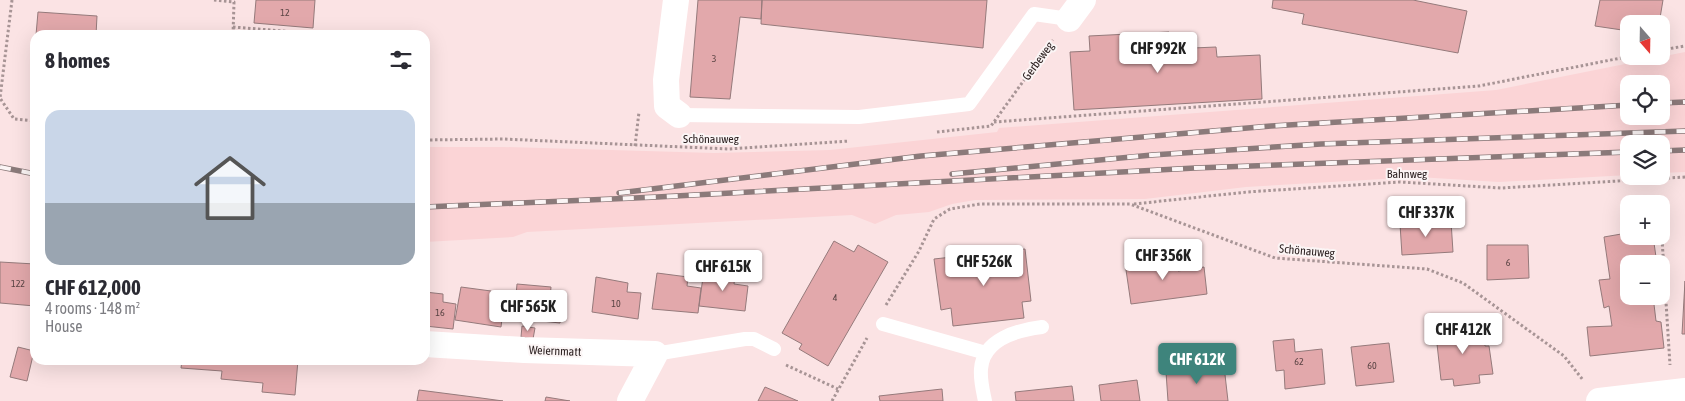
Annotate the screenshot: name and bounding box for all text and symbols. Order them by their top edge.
house number: 12 [280,7,290,18]
north arrow [1620,15,1670,65]
map controls [1620,15,1670,305]
pin: CHF 992K [1106,32,1210,74]
street label: Gerbeweg [1019,38,1057,83]
text: CHF 992K [1130,39,1186,57]
icon: filters [387,46,415,74]
text: 8 homes [45,48,110,72]
house number: 3 [712,53,717,64]
button: locate [1620,75,1670,125]
street label: Schönauweg [683,132,740,146]
button: layers [1620,135,1670,185]
icon: home [185,143,275,233]
street label: Bahnweg [1387,167,1428,181]
button: + [1620,195,1670,245]
pin: CHF 337K [1374,196,1478,238]
text: CHF 337K [1398,203,1454,221]
pin: CHF 356K [1111,238,1215,281]
street label: Schönauweg [1279,242,1336,260]
pin: CHF 526K [932,244,1036,287]
text: CHF 356K [1135,246,1191,264]
pin: CHF 615K [671,250,775,292]
text: CHF 526K [956,252,1012,270]
button: − [1620,255,1670,305]
text: CHF 615K [695,257,751,275]
house number: 6 [1506,257,1511,268]
text: CHF 612,000 [45,275,141,299]
house number: 122 [11,278,25,289]
pin: CHF 565K [476,290,580,332]
house number: 4 [833,292,838,303]
text: CHF 565K [500,297,556,315]
house number: 10 [611,298,621,309]
text: 4 rooms · 148 m² [45,299,140,317]
house number: 16 [435,307,445,318]
pin: CHF 412K [1411,312,1515,355]
text: House [45,317,82,335]
text: CHF 412K [1435,320,1491,338]
pin: CHF 612K [1145,342,1249,385]
street label: Weiernmatt [529,343,582,359]
text: CHF 612K [1169,350,1225,368]
house number: 62 [1294,356,1304,367]
house number: 60 [1367,360,1377,371]

